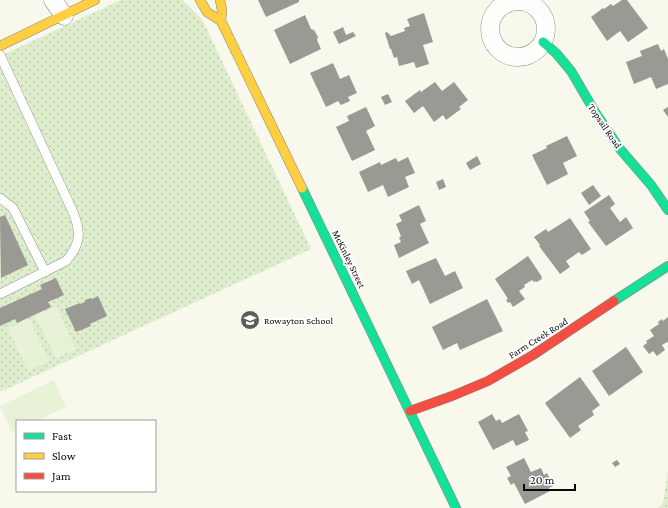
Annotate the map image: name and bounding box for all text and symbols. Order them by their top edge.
street label: Topsail Road [586,102,624,151]
street label: McKinley Street [330,228,368,290]
school or university icon: Rowayton School [239,309,261,331]
place label: Rowayton School [264,315,333,326]
street label: Farm Creek Road [506,315,570,361]
legend [16,420,156,492]
text: Fast [52,429,73,443]
text: Slow [52,449,76,463]
scale bar [524,466,575,492]
text: Jam [51,469,71,483]
text: 20 m [530,473,555,487]

